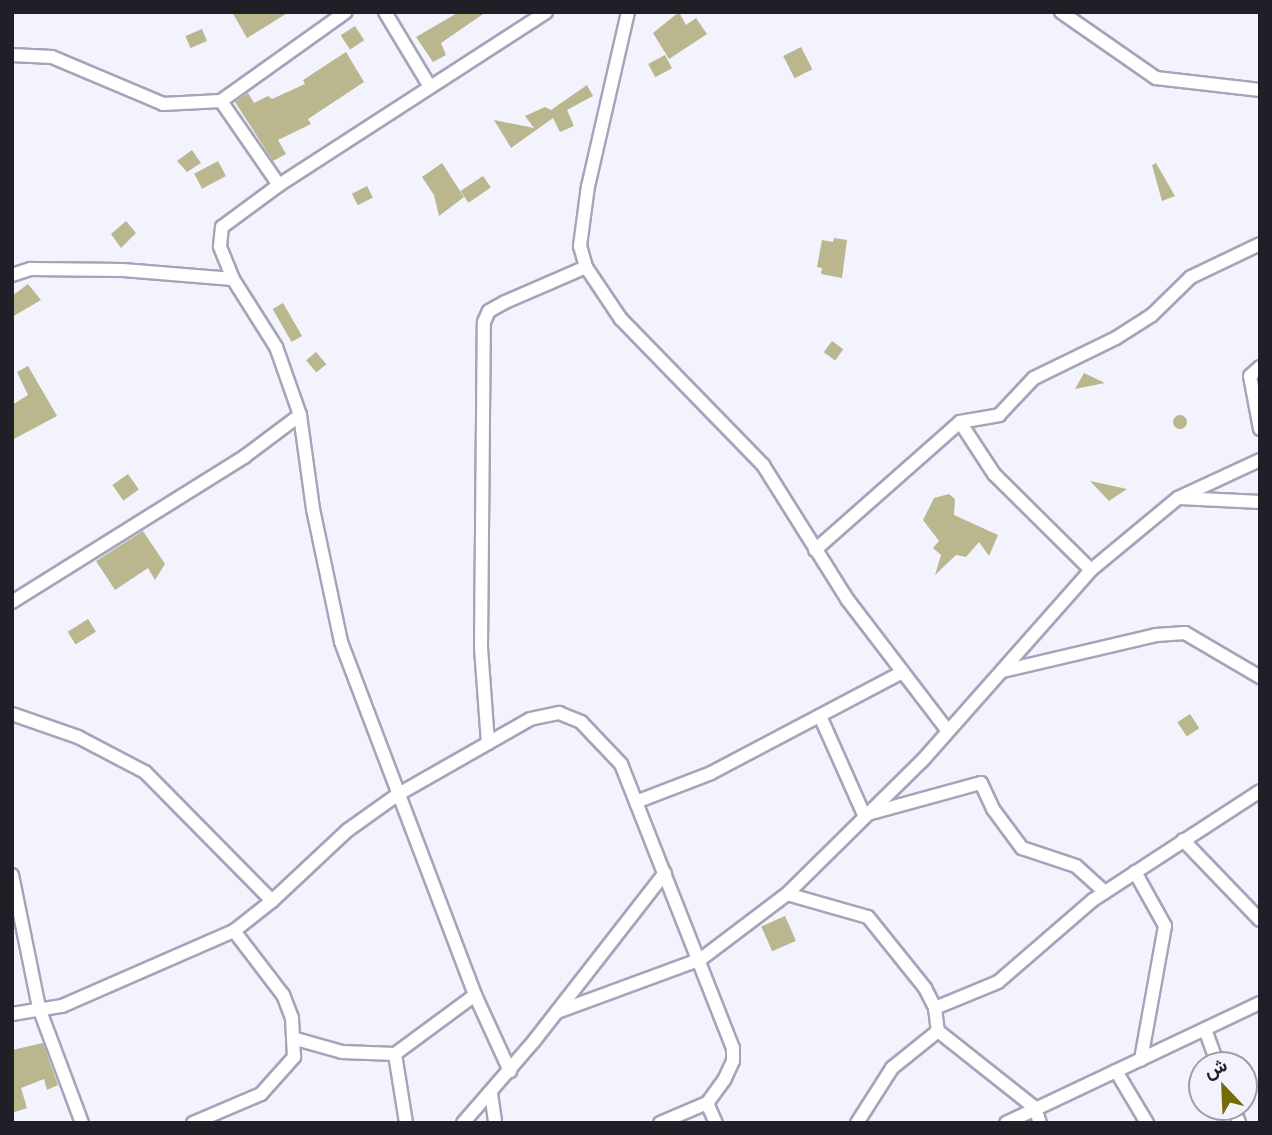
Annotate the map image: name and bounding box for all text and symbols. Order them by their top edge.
north arrow [1188,1051,1258,1121]
text: ش [1201,1054,1230,1083]

